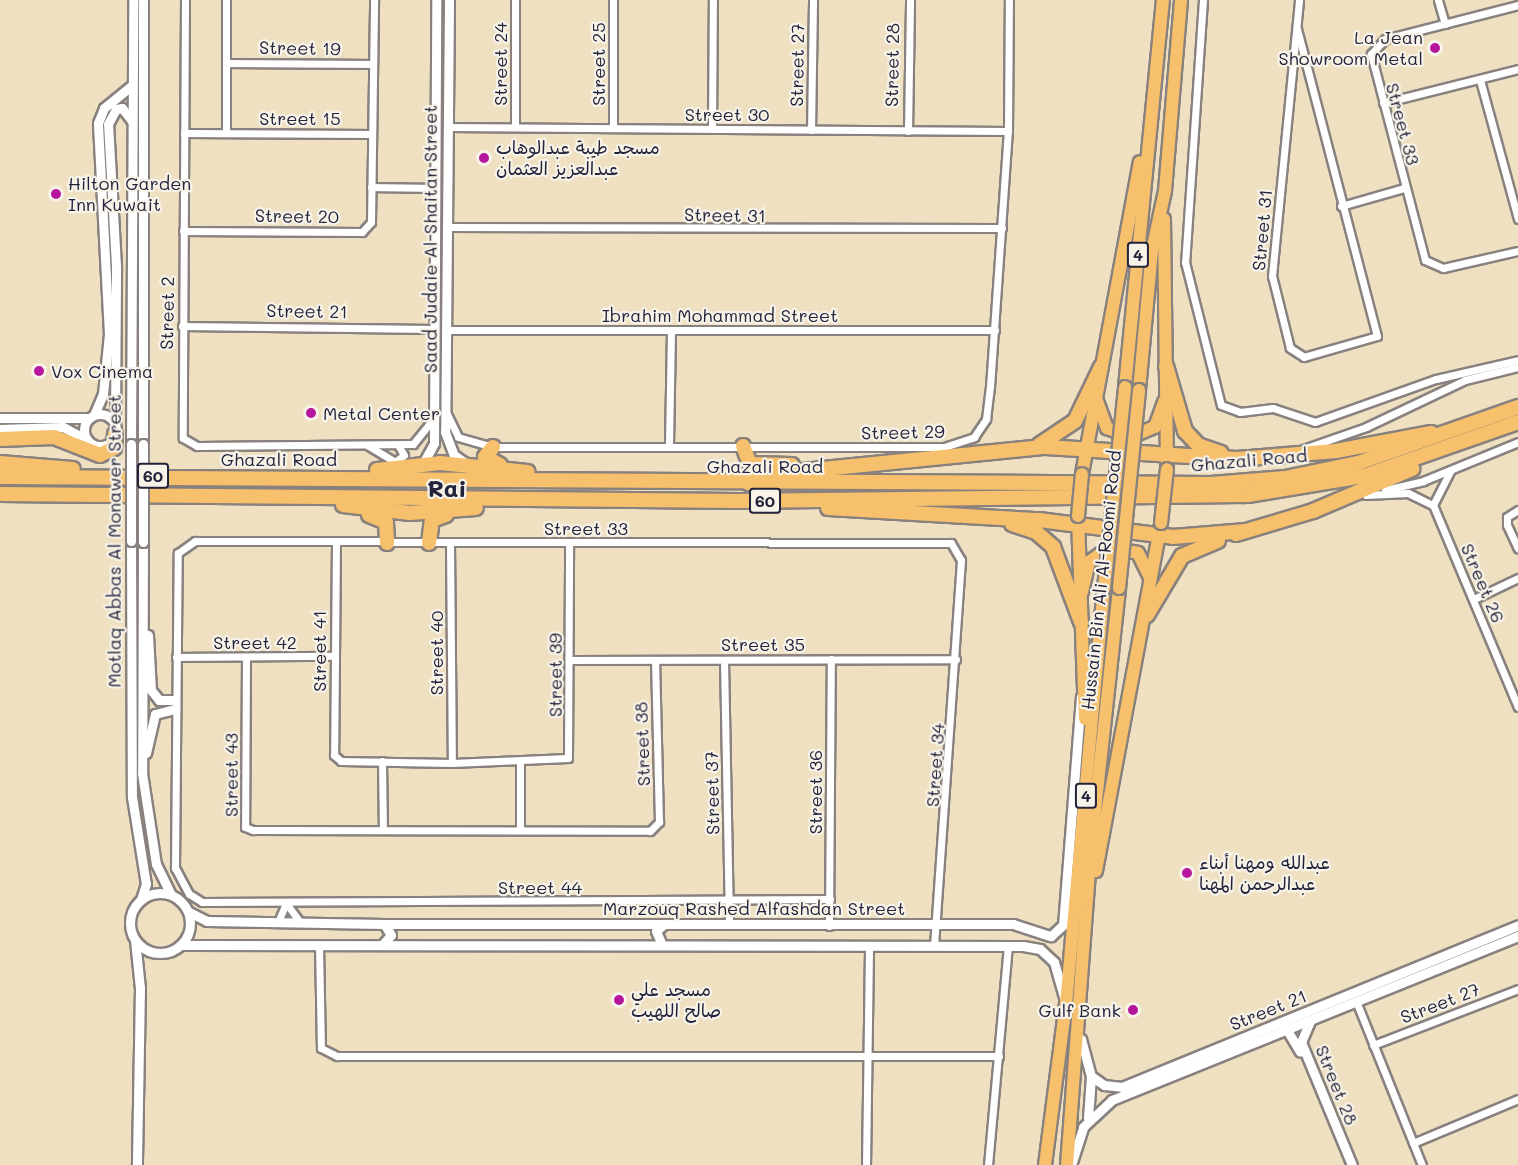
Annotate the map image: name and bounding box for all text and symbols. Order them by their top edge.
street label: Street 24 [489,22,511,106]
street label: Street 25 [587,22,609,106]
street label: Street 27 [785,23,809,107]
street label: Street 28 [880,23,904,107]
place label: La Jean Showroom Metal [1278,27,1423,70]
street label: Street 19 [259,36,341,60]
marker: La Jean Showroom Metal [1428,41,1442,55]
street label: Street 33 [1382,81,1424,167]
street label: Street 30 [685,103,769,125]
street label: Saad Judaie Al-Shaitan Street [419,105,441,373]
street label: Street 15 [259,107,341,129]
place label: مسجد طيبة عبدالوهاب عبدالعزيز العثمان [496,137,660,180]
marker: مسجد طيبة عبدالوهاب عبدالعزيز العثمان [477,151,491,165]
place label: Hilton Garden Inn Kuwait [68,173,191,216]
marker: Hilton Garden Inn Kuwait [49,187,63,201]
street label: Street 31 [1248,188,1276,272]
street label: Street 31 [684,203,766,227]
street label: Street 20 [255,204,339,228]
road number: 4 [1126,242,1150,268]
street label: Street 2 [156,276,178,350]
street label: Street 21 [266,299,348,323]
street label: Ibrahim Mohammad Street [602,304,838,326]
place label: Vox Cinema [51,360,153,382]
marker: Vox Cinema [32,364,46,378]
street label: Motlaq Abbas Al Monawer Street [103,394,125,688]
place label: Metal Center [323,402,440,424]
marker: Metal Center [304,406,318,420]
street label: Street 29 [861,420,945,444]
street label: Ghazali Road [1190,444,1308,476]
street label: Ghazali Road [221,448,337,470]
street label: Hussain Bin Ali Al-Roomi Road [1077,449,1125,711]
street label: Ghazali Road [707,455,823,477]
road number: 60 [136,463,170,489]
district label: Rai [427,474,467,502]
road number: 60 [748,488,782,514]
street label: Street 33 [544,517,628,539]
street label: Street 26 [1457,540,1509,626]
street label: Street 41 [308,610,330,692]
street label: Street 40 [425,611,447,695]
street label: Street 42 [213,631,297,653]
street label: Street 39 [544,633,566,717]
street label: Street 35 [721,633,805,655]
street label: Street 38 [630,701,654,787]
street label: Street 34 [921,722,949,808]
street label: Street 43 [220,733,242,817]
street label: Street 36 [804,750,826,834]
street label: Street 37 [700,751,724,835]
road number: 4 [1074,783,1098,809]
place label: عبدالله ومهنا أبناء عبدالرحمن المهنا [1199,852,1330,894]
marker: عبدالله ومهنا أبناء عبدالرحمن المهنا [1180,866,1194,880]
street label: Street 44 [498,876,582,898]
street label: Marzouq Rashed Alfashdan Street [603,897,905,919]
street label: Street 27 [1397,978,1483,1028]
place label: مسجد علي صالح اللهيب [631,979,721,1022]
street label: Street 21 [1226,985,1310,1035]
marker: مسجد علي صالح اللهيب [612,993,626,1007]
place label: Gulf Bank [1039,999,1121,1021]
marker: Gulf Bank [1126,1003,1140,1017]
street label: Street 28 [1311,1042,1363,1128]

